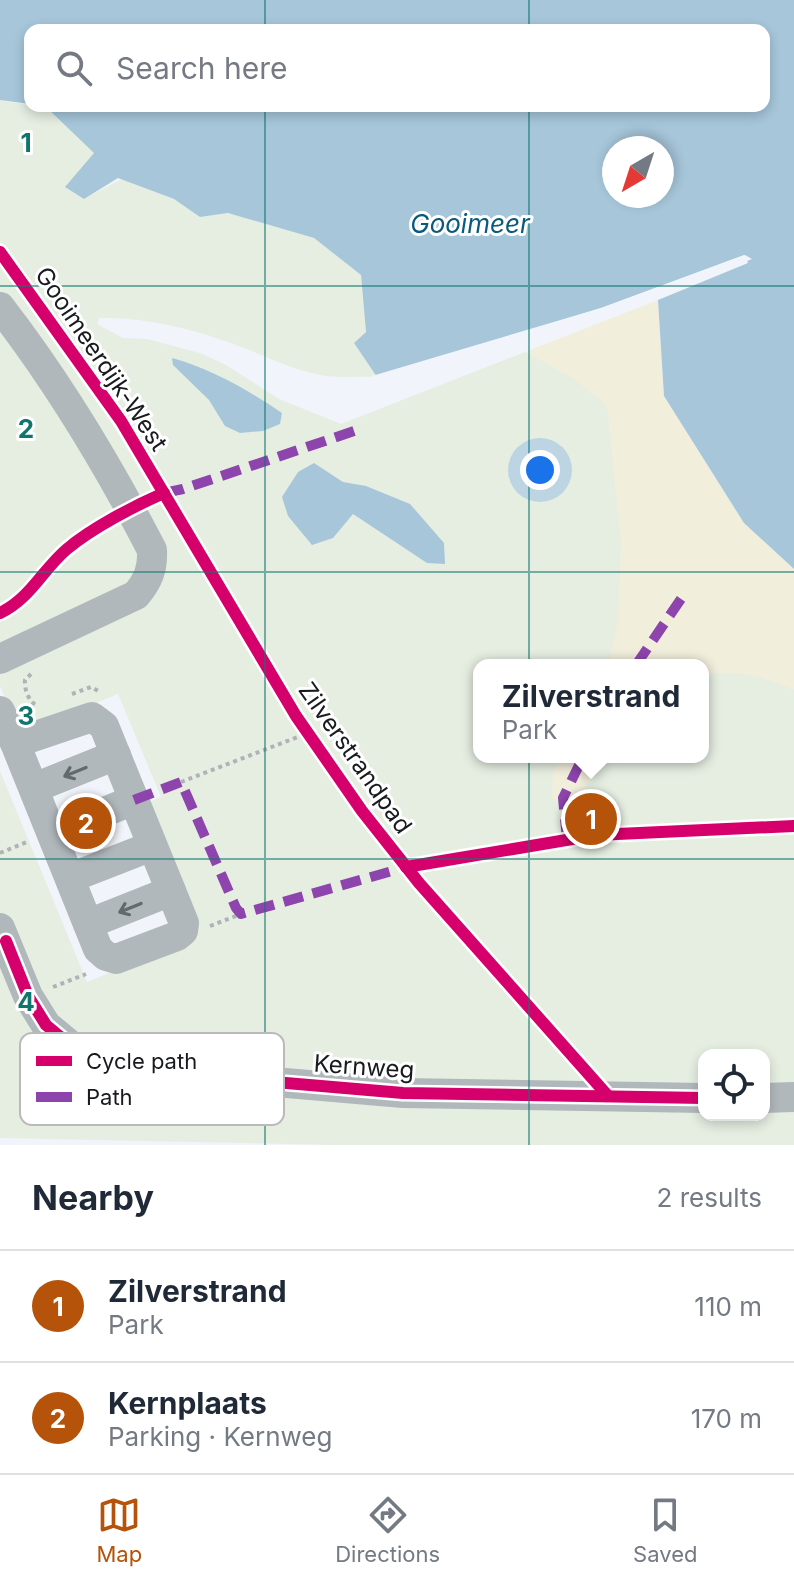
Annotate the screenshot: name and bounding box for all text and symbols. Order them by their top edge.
search box [24,24,770,112]
icon: search [52,46,96,90]
text: Search here [116,50,288,86]
text: 1 [20,127,32,158]
north arrow [602,136,674,208]
water label: Gooimeer [410,208,531,239]
street label: Gooimeerdijk-West [29,261,174,456]
text: 2 [18,413,34,444]
your location [520,450,560,490]
popup [473,659,709,763]
street label: Zilverstrandpad [293,677,418,839]
text: Zilverstrand [502,678,680,714]
text: 3 [18,700,34,731]
text: Park [502,714,557,745]
one-way arrow [63,765,88,780]
pin: 1 [565,789,617,849]
pin: 2 [60,793,112,853]
one-way arrow [118,901,142,916]
text: 4 [17,986,35,1017]
legend [20,1033,284,1125]
text: Cycle path [86,1048,197,1074]
street label: Kernweg [313,1049,415,1084]
map controls [698,1049,770,1121]
button: locate [698,1049,770,1121]
text: Path [86,1084,133,1110]
text: Nearby [32,1177,154,1218]
text: 2 results [657,1182,762,1213]
text: Zilverstrand [108,1273,287,1309]
text: 1 [52,1291,64,1322]
text: 110 m [694,1291,762,1322]
text: Park [108,1309,164,1340]
text: Kernplaats [108,1385,267,1421]
text: 2 [50,1403,66,1434]
text: 170 m [691,1403,762,1434]
text: Parking · Kernweg [108,1421,332,1452]
tab: Map [97,1493,142,1567]
tab: Directions [335,1493,440,1567]
tab: Saved [633,1493,697,1567]

